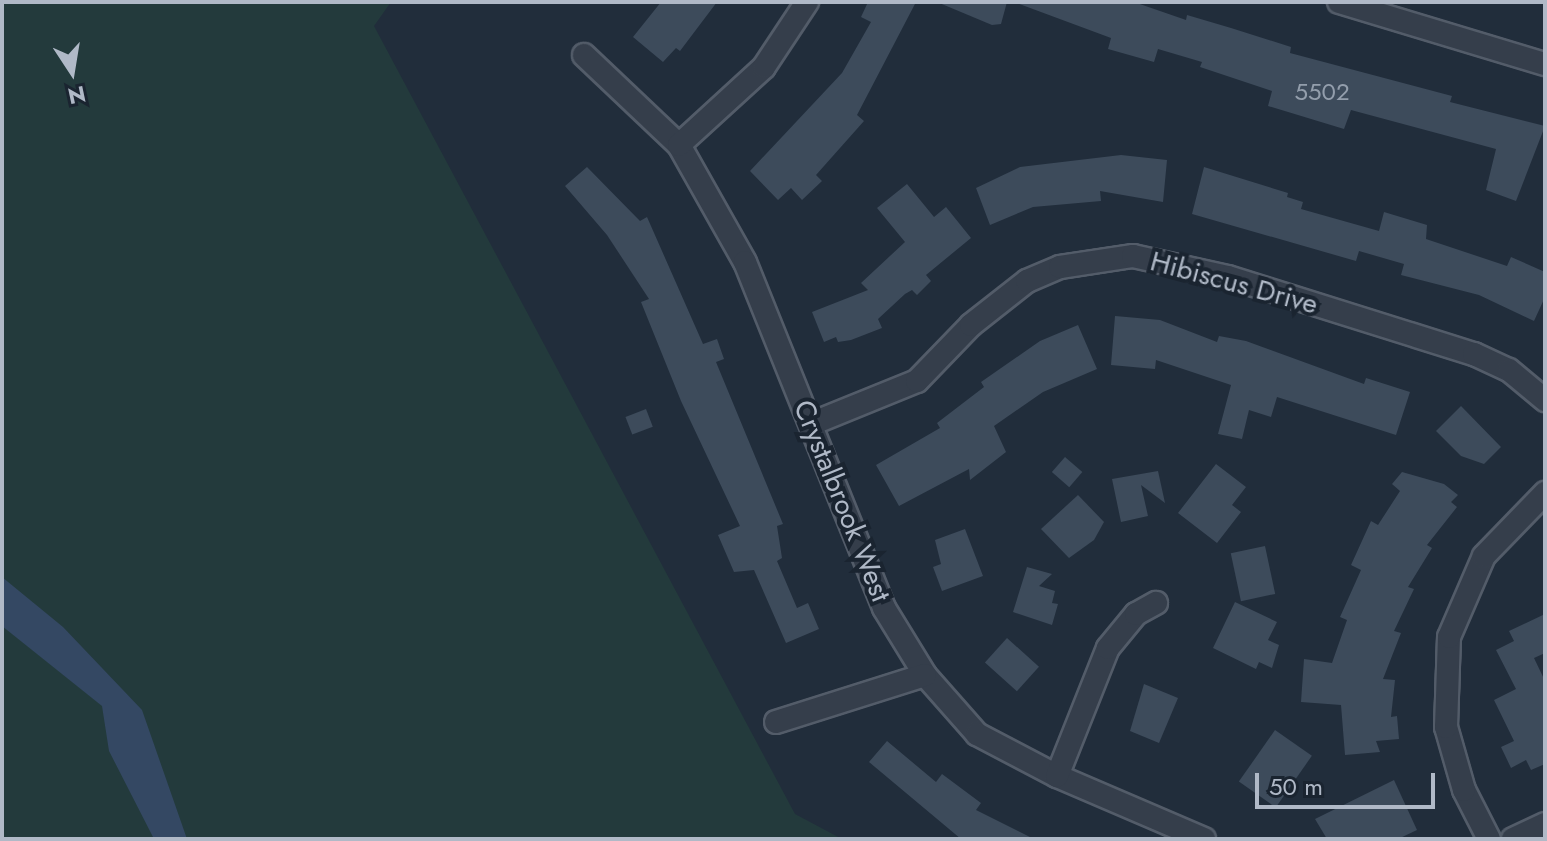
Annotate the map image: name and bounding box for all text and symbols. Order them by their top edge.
north arrow [32,32,112,112]
text: N [65,78,89,113]
house number: 5502 [1294,78,1350,106]
street label: Hibiscus Drive [1147,245,1321,321]
street label: Crystalbrook West [786,395,898,607]
scale bar [1259,757,1439,807]
text: 50 m [1269,769,1323,804]

